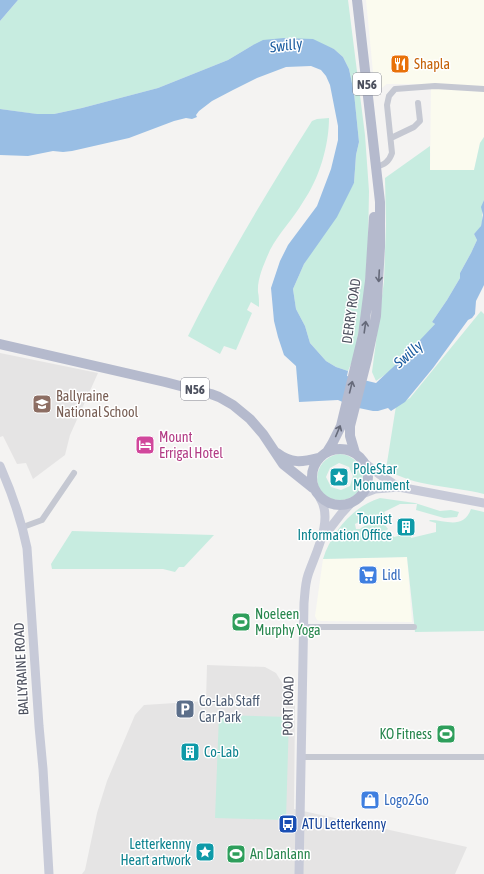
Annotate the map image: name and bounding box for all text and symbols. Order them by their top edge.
water label: Swilly [268,34,304,56]
restaurant icon: Shapla [389,53,411,75]
place label: Shapla [414,56,450,72]
road number: N56 [353,73,381,95]
one-way arrow [375,269,382,282]
street label: DERRY ROAD [339,277,364,345]
one-way arrow [361,321,368,334]
water label: Swilly [389,336,426,372]
road number: N56 [181,378,209,400]
one-way arrow [348,381,355,394]
place label: Ballyraine National School [56,388,139,420]
school or university icon: Ballyraine National School [31,393,53,415]
one-way arrow [335,426,342,438]
place label: Mount Errigal Hotel [159,429,223,461]
hotel icon: Mount Errigal Hotel [134,434,156,456]
place label: PoleStar Monument [353,461,410,493]
place icon: PoleStar Monument [328,466,350,488]
place label: Tourist Information Office [297,511,392,543]
building icon: Tourist Information Office [395,516,417,538]
supermarket icon: Lidl [357,564,379,586]
place label: Lidl [382,567,401,583]
place label: Noeleen Murphy Yoga [255,606,321,638]
sports icon: Noeleen Murphy Yoga [230,611,252,633]
street label: BALLYRAINE ROAD [11,622,31,716]
street label: PORT ROAD [279,676,297,736]
place label: Co-Lab Staff Car Park [199,693,260,725]
parking icon: Co-Lab Staff Car Park [174,698,196,720]
sports icon: KO Fitness [435,723,457,745]
place label: KO Fitness [380,726,432,742]
building icon: Co-Lab [179,741,201,763]
place label: Co-Lab [204,744,239,760]
shop icon: Logo2Go [359,789,381,811]
place label: Logo2Go [384,792,429,808]
bus stop icon: ATU Letterkenny [277,813,299,835]
place label: ATU Letterkenny [302,816,387,832]
place label: Letterkenny Heart artwork [120,836,191,868]
place icon: Letterkenny Heart artwork [194,841,216,863]
sports icon: An Danlann [225,843,247,865]
place label: An Danlann [250,846,311,862]

